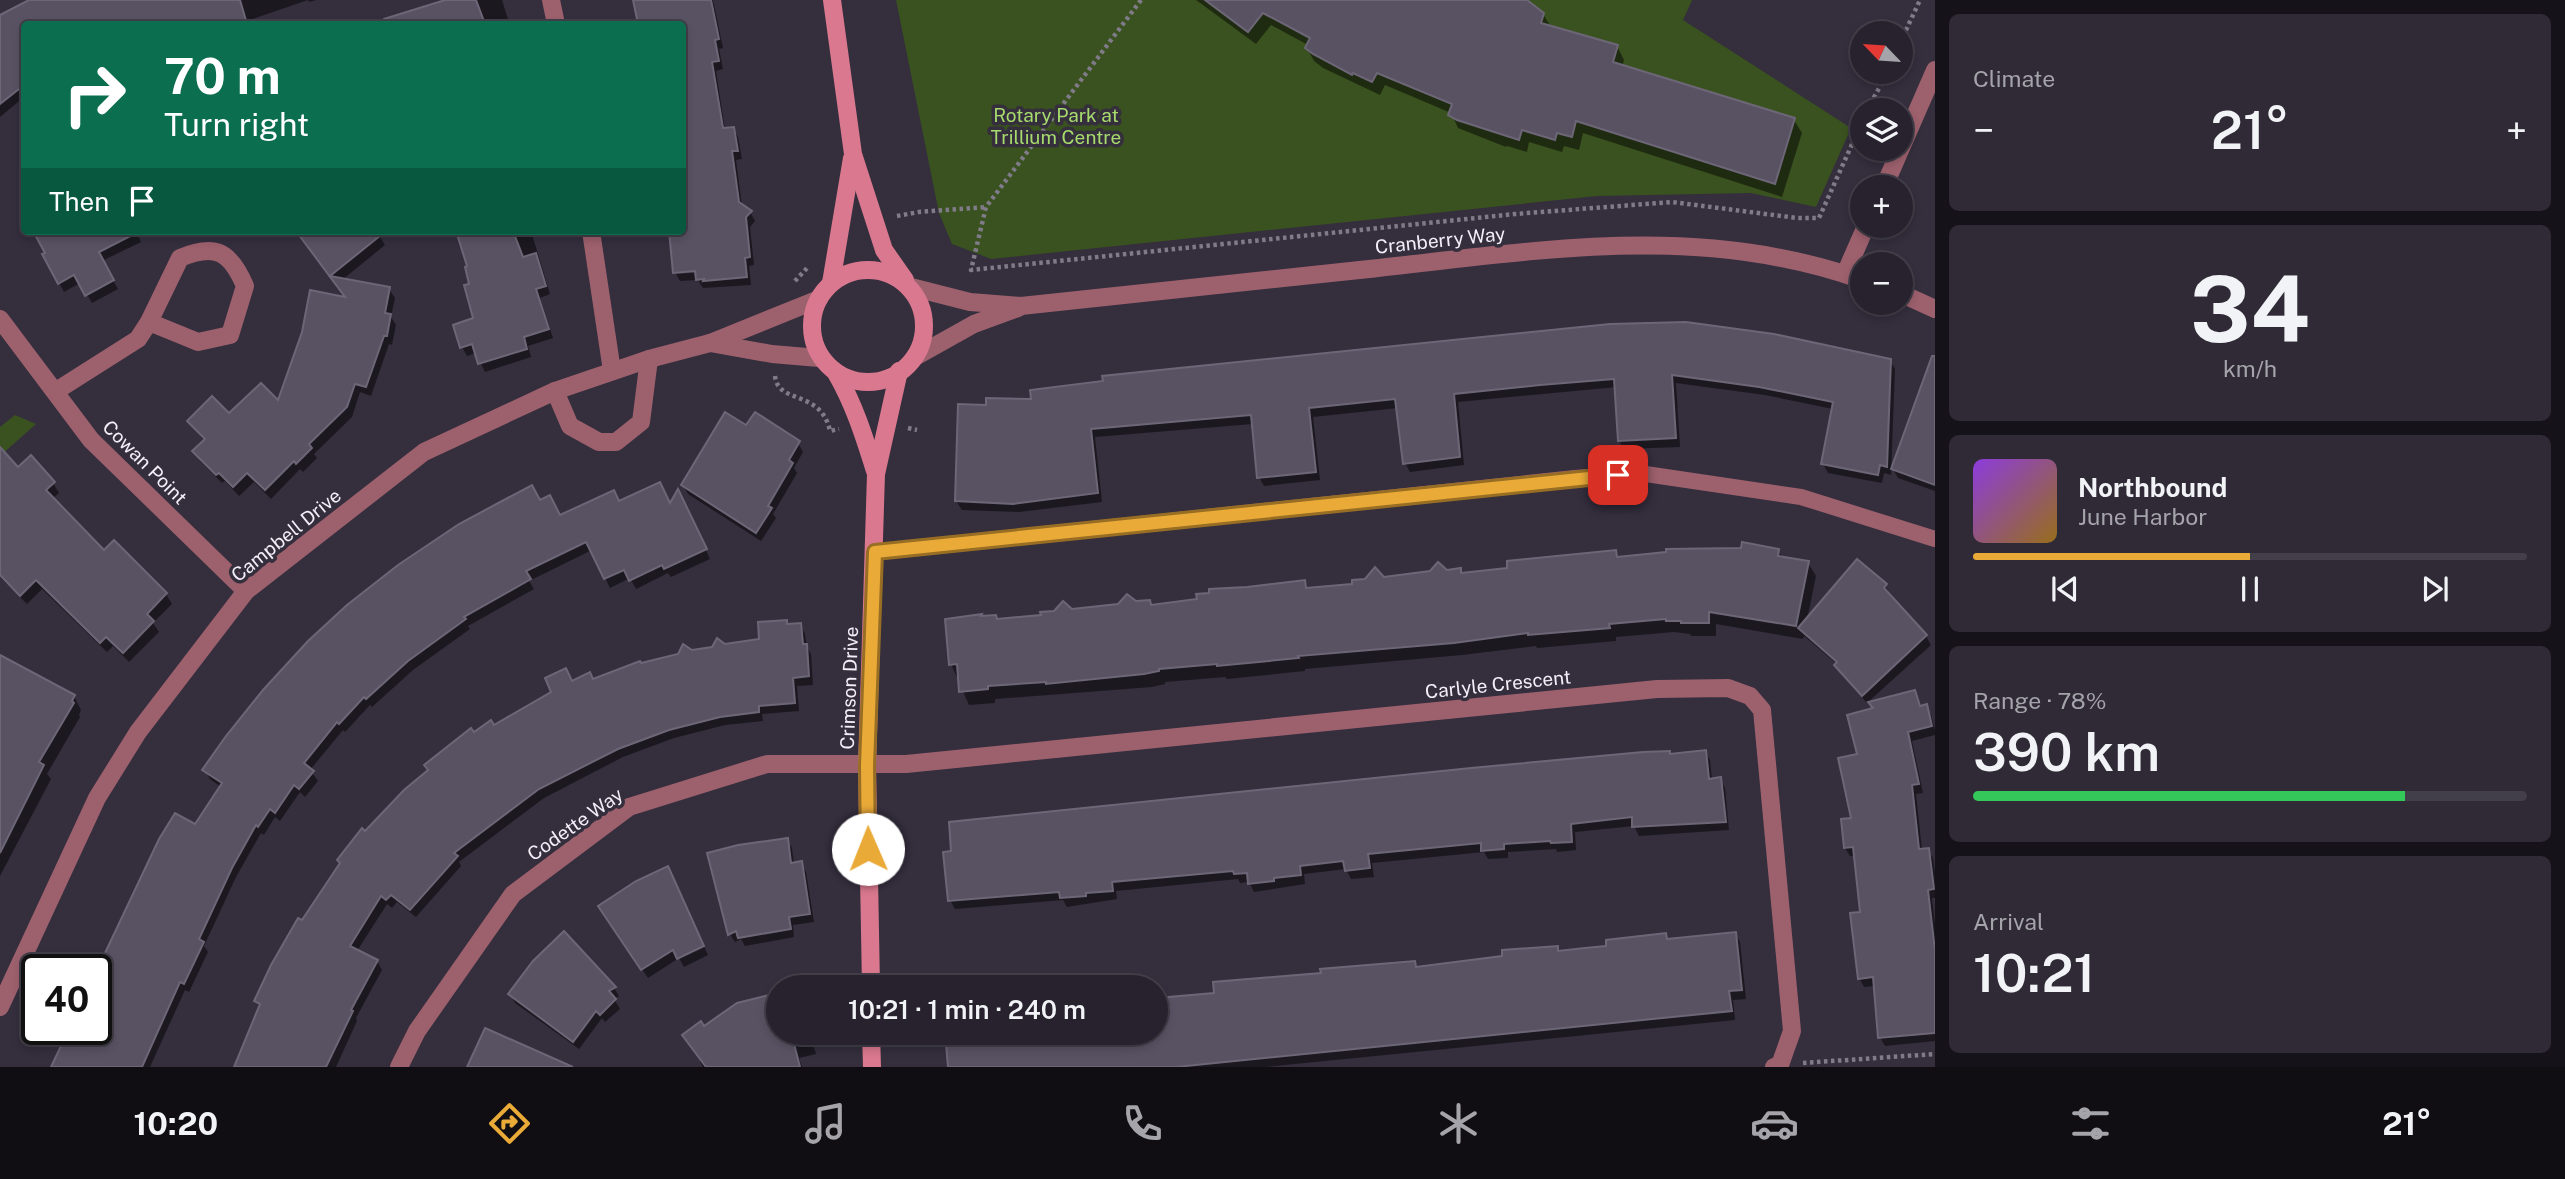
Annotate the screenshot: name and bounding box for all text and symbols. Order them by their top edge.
north arrow [1850,21,1913,84]
map controls [1850,21,1913,315]
text: 70 m [164,47,281,105]
icon: right [49,49,140,140]
text: Climate [1973,65,2055,92]
button: layers [1850,98,1913,161]
text: 21° [2211,100,2289,161]
park label: Rotary Park at Trillium Centre [991,104,1121,148]
text: Turn right [164,106,309,143]
text: − [1973,108,1994,153]
text: + [2506,108,2527,153]
button: + [1850,175,1913,238]
icon: arrive [123,182,161,220]
text: Then [49,186,109,217]
street label: Cranberry Way [1374,222,1506,258]
button: − [1850,252,1913,315]
text: 34 [2190,256,2310,362]
text: km/h [2223,355,2277,382]
street label: Cowan Point [98,415,192,509]
pin [1588,445,1648,505]
icon: arrive [1599,456,1637,494]
text: Northbound [2078,472,2227,503]
street label: Campbell Drive [227,484,345,586]
text: June Harbor [2078,503,2207,530]
icon: previous [2046,570,2084,608]
icon: pause [2231,570,2269,608]
icon: next [2416,570,2454,608]
street label: Crimson Drive [836,626,862,750]
street label: Carlyle Crescent [1424,665,1572,703]
text: Range · 78% [1973,687,2106,714]
text: 390 km [1973,722,2160,783]
street label: Codette Way [523,783,627,865]
position arrow [831,812,905,886]
text: Arrival [1973,908,2044,935]
text: 10:21 [1973,943,2095,1004]
speed limit sign: 40 [21,954,112,1045]
text: 10:21 · 1 min · 240 m [848,994,1086,1025]
icon: directions [485,1099,534,1148]
icon: music [801,1099,850,1148]
icon: phone [1118,1099,1167,1148]
icon: climate [1434,1099,1483,1148]
icon: car [1750,1099,1799,1148]
icon: filters [2066,1099,2115,1148]
text: 10:20 [134,1105,218,1142]
text: 21° [2382,1105,2431,1142]

